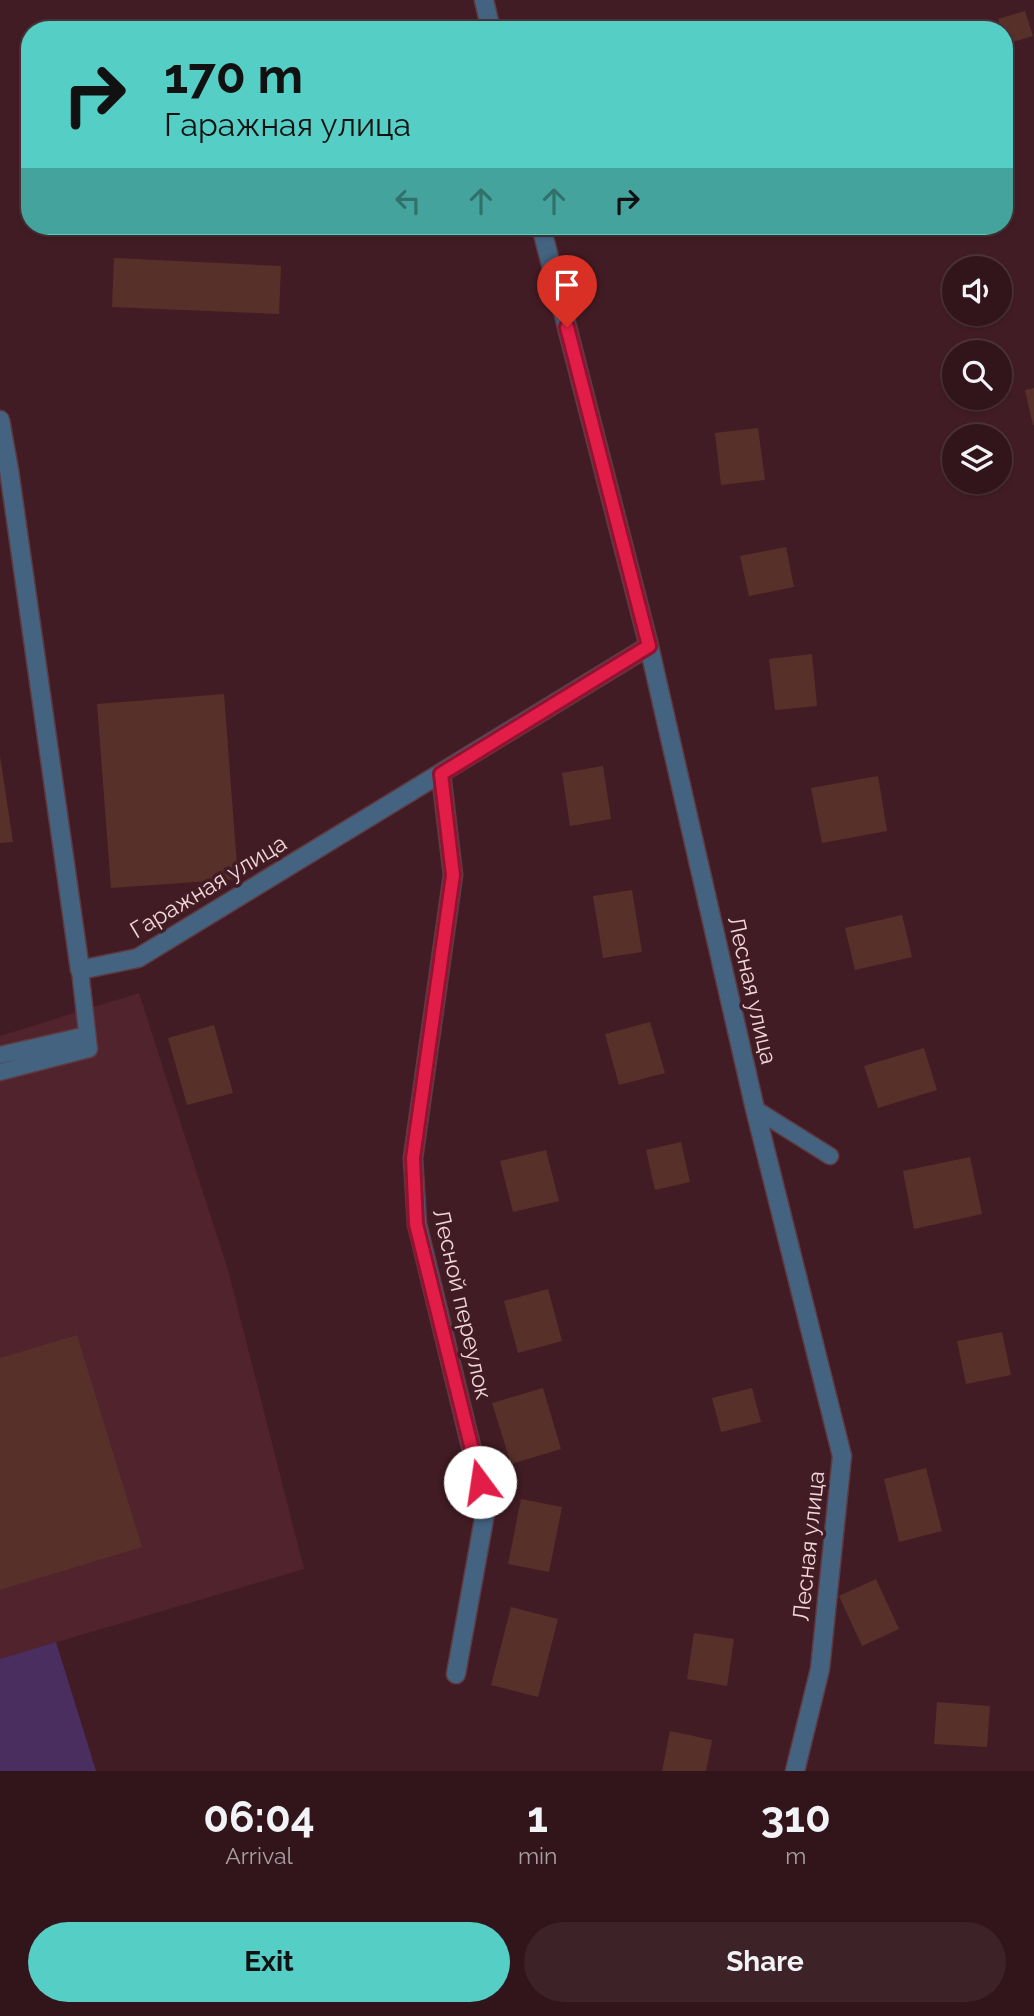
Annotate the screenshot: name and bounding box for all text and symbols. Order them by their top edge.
text: 170 m [164,47,303,104]
icon: right [49,49,140,140]
text: Гаражная улица [164,106,411,143]
icon: left [389,182,427,220]
icon: ahead [462,182,500,220]
icon: ahead [535,182,573,220]
icon: right [608,182,646,220]
pin [537,255,597,327]
map controls [942,256,1012,494]
button: sound [942,256,1012,326]
icon: arrive [548,266,586,304]
button: search [942,340,1012,410]
button: layers [942,424,1012,494]
street label: Гаражная улица [125,829,291,943]
street label: Лесная улица [723,913,783,1067]
street label: Лесной переулок [428,1206,498,1402]
position arrow [443,1445,517,1519]
street label: Лесная улица [787,1469,829,1623]
text: 06:04 [203,1793,315,1842]
text: 1 [527,1793,548,1842]
text: 310 [761,1793,831,1842]
text: Arrival [225,1842,293,1869]
text: min [518,1842,558,1869]
text: m [785,1842,806,1869]
button: Exit [28,1922,510,2002]
button: Share [524,1922,1006,2002]

